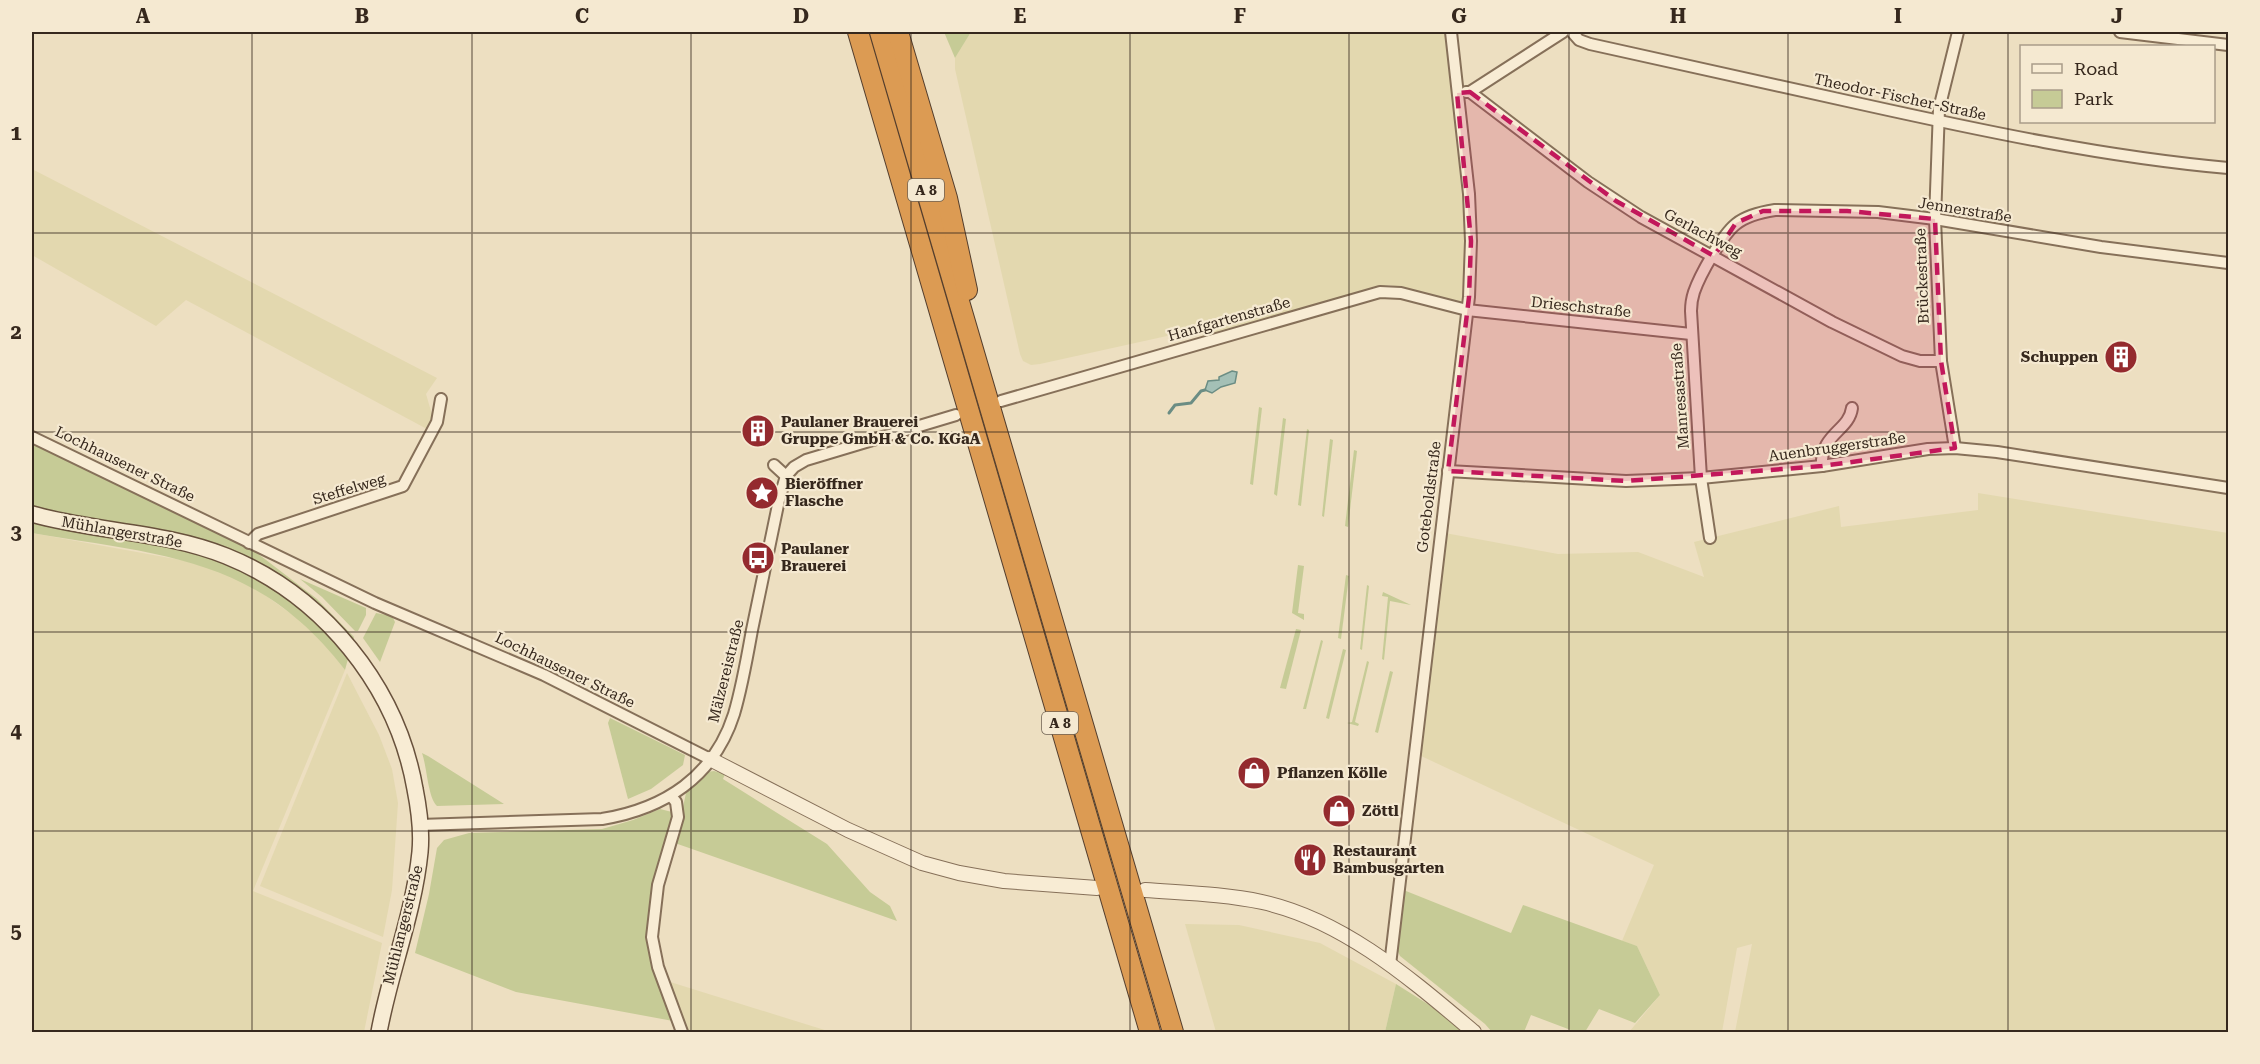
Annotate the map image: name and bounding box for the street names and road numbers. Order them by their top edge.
street label: Theodor-Fischer-Straße [1812,70,1988,124]
road number: A 8 [908,179,944,201]
street label: Jennerstraße [1917,194,2013,226]
street label: Gerlachweg [1661,205,1745,261]
street label: Brückestraße [1911,228,1933,324]
street label: Hanfgartenstraße [1166,293,1292,345]
street label: Drieschstraße [1530,293,1632,321]
street label: Manresastraße [1667,343,1693,449]
street label: Lochhausener Straße [52,422,198,506]
street label: Auenbruggerstraße [1767,428,1907,466]
street label: Goteboldstraße [1413,440,1445,554]
street label: Steffelweg [310,469,388,509]
street label: Mühlangerstraße [60,513,184,551]
street label: Mälzereistraße [704,618,748,724]
street label: Lochhausener Straße [492,628,638,712]
road number: A 8 [1042,712,1078,734]
street label: Mühlangerstraße [379,863,427,987]

